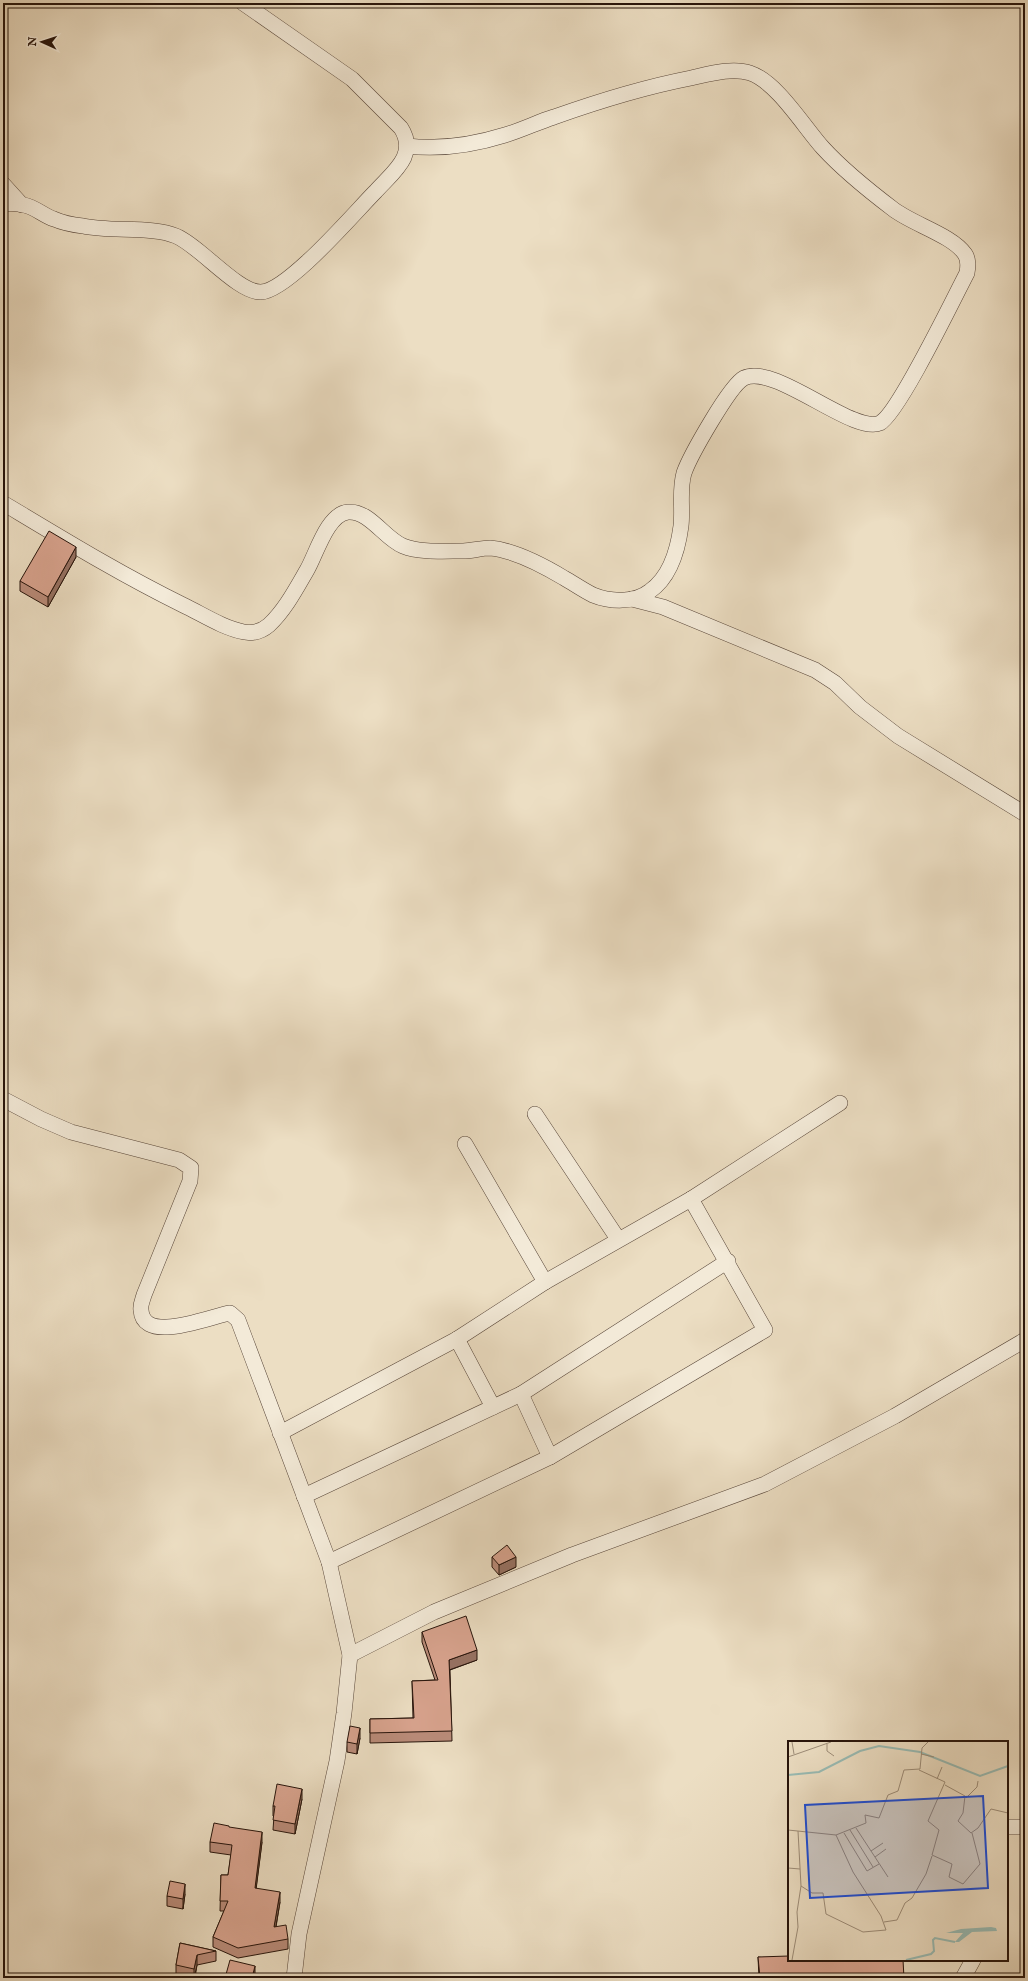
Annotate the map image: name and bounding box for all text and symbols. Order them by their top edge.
north arrow [22,22,62,62]
text: N [26,36,40,48]
inset map [788,1741,1008,1961]

